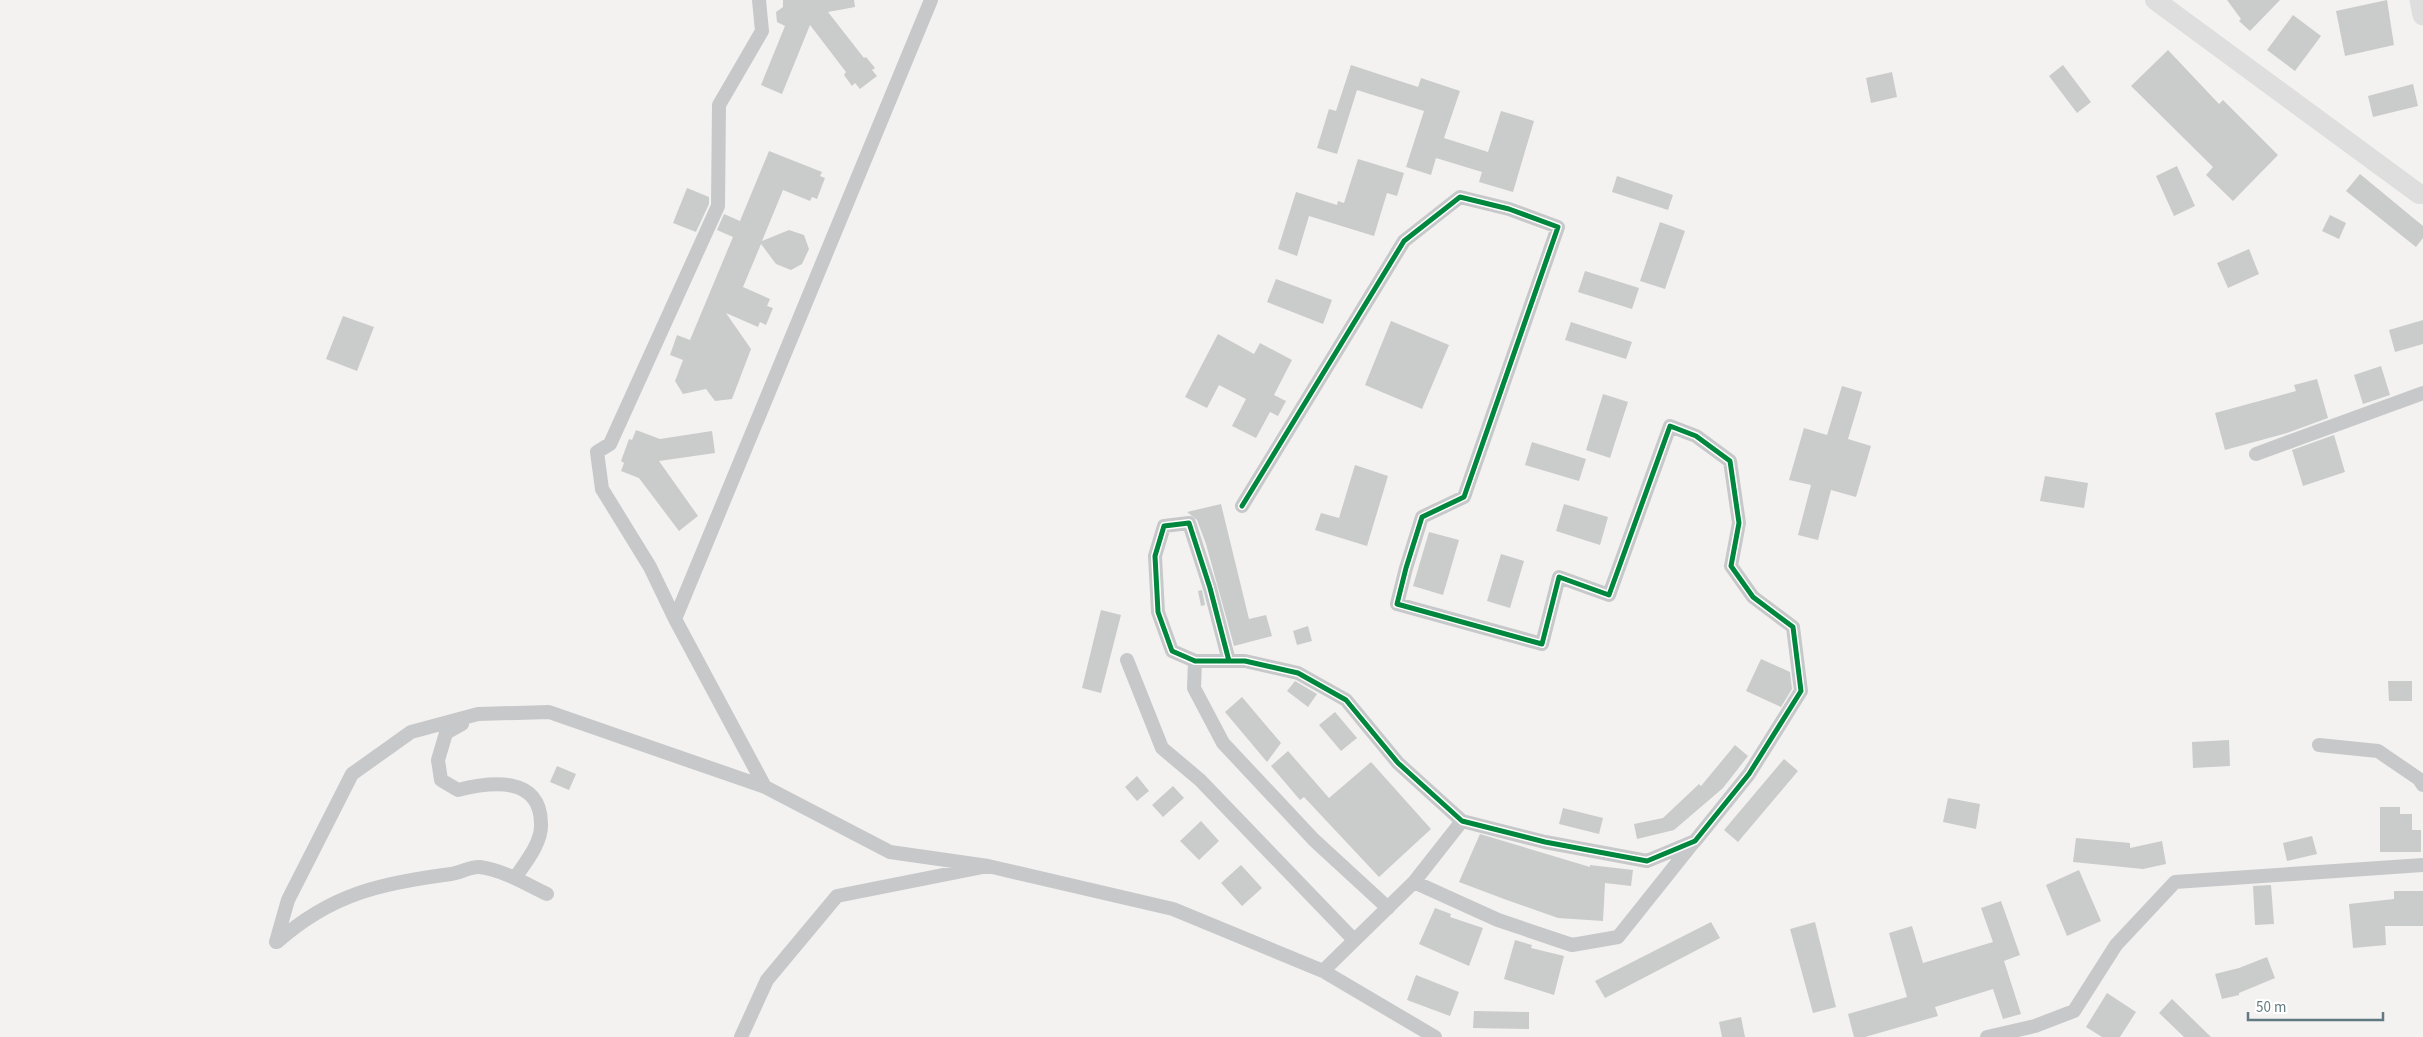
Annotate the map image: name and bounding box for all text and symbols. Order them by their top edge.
scale bar [2248,990,2383,1022]
text: 50 m [2256,997,2286,1018]

